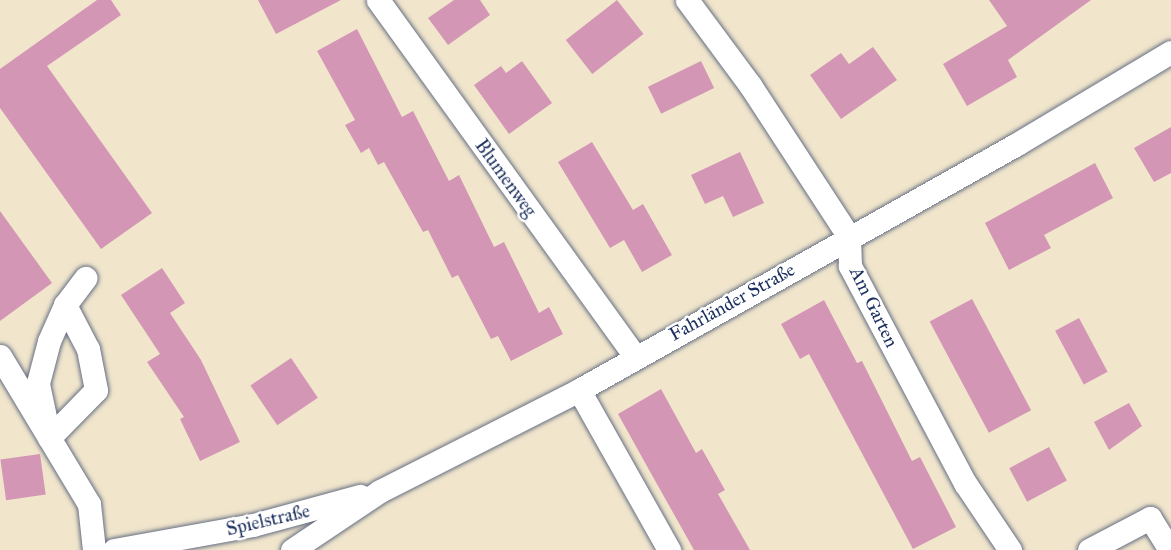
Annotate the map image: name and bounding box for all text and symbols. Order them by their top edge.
street label: Blumenweg [470,135,542,221]
street label: Fahrländer Straße [665,258,799,346]
street label: Am Garten [845,263,903,351]
street label: Spielstraße [224,499,312,541]

